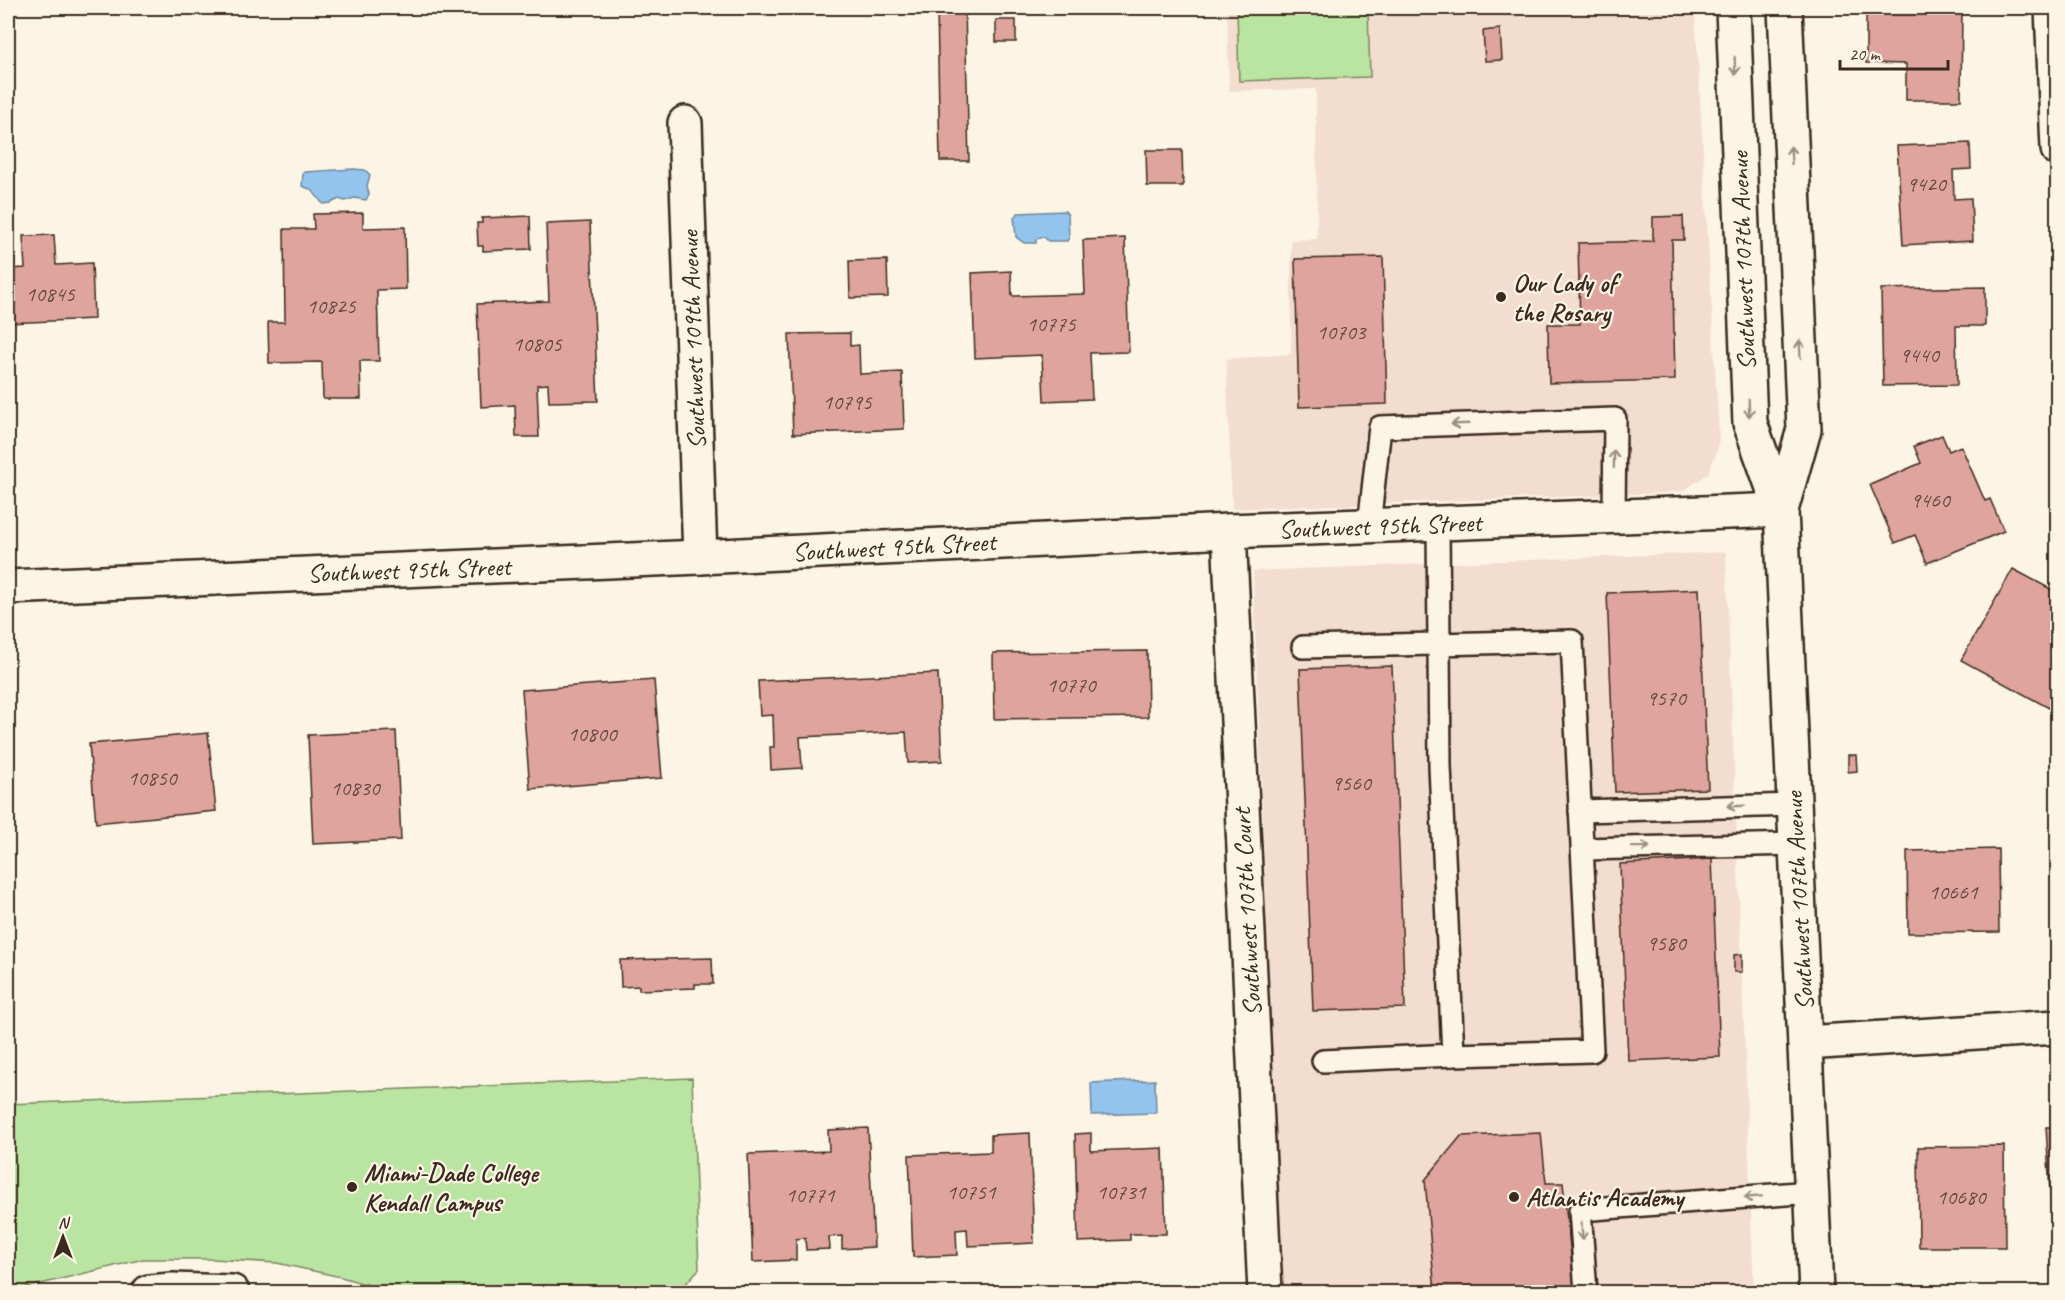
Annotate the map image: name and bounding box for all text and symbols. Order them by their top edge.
scale bar [1840,33,1948,71]
text: 20 m [1849,43,1882,65]
one-way arrow [1729,55,1741,75]
one-way arrow [1786,145,1797,165]
street label: Southwest 107th Avenue [1723,149,1763,371]
house number: 9420 [1906,170,1948,198]
street label: Southwest 109th Avenue [673,228,713,450]
place label: Our Lady of the Rosary [1513,266,1622,329]
house number: 10845 [25,280,76,308]
marker: Our Lady of the Rosary [1494,290,1508,304]
house number: 10825 [306,292,357,320]
house number: 10775 [1026,310,1077,338]
house number: 10703 [1316,318,1368,346]
house number: 10805 [512,330,563,358]
one-way arrow [1794,340,1805,360]
house number: 9440 [1899,341,1941,369]
house number: 10795 [822,388,873,416]
one-way arrow [1744,397,1755,417]
one-way arrow [1451,419,1471,430]
one-way arrow [1609,449,1620,469]
house number: 9460 [1910,486,1952,514]
street label: Southwest 95th Street [1278,506,1485,546]
street label: Southwest 95th Street [792,525,999,569]
street label: Southwest 95th Street [307,550,514,590]
house number: 10770 [1046,671,1098,699]
house number: 9570 [1646,684,1688,712]
house number: 10800 [567,720,619,748]
house number: 10850 [127,764,179,792]
house number: 9560 [1331,769,1373,797]
house number: 10830 [330,774,382,802]
street label: Southwest 107th Avenue [1777,789,1821,1011]
one-way arrow [1726,800,1746,812]
street label: Southwest 107th Court [1225,805,1269,1017]
one-way arrow [1630,842,1650,853]
house number: 10661 [1928,878,1979,906]
house number: 9580 [1646,929,1688,957]
place label: Miami-Dade College Kendall Campus [364,1156,540,1219]
house number: 10751 [946,1178,997,1206]
house number: 10731 [1096,1178,1147,1206]
marker: Miami-Dade College Kendall Campus [345,1180,359,1194]
house number: 10771 [785,1181,836,1209]
place label: Atlantis Academy [1526,1181,1686,1214]
house number: 10680 [1936,1183,1988,1211]
marker: Atlantis Academy [1507,1190,1521,1204]
one-way arrow [1743,1192,1763,1203]
north arrow [33,1207,93,1267]
text: N [58,1213,71,1233]
one-way arrow [1576,1221,1587,1240]

